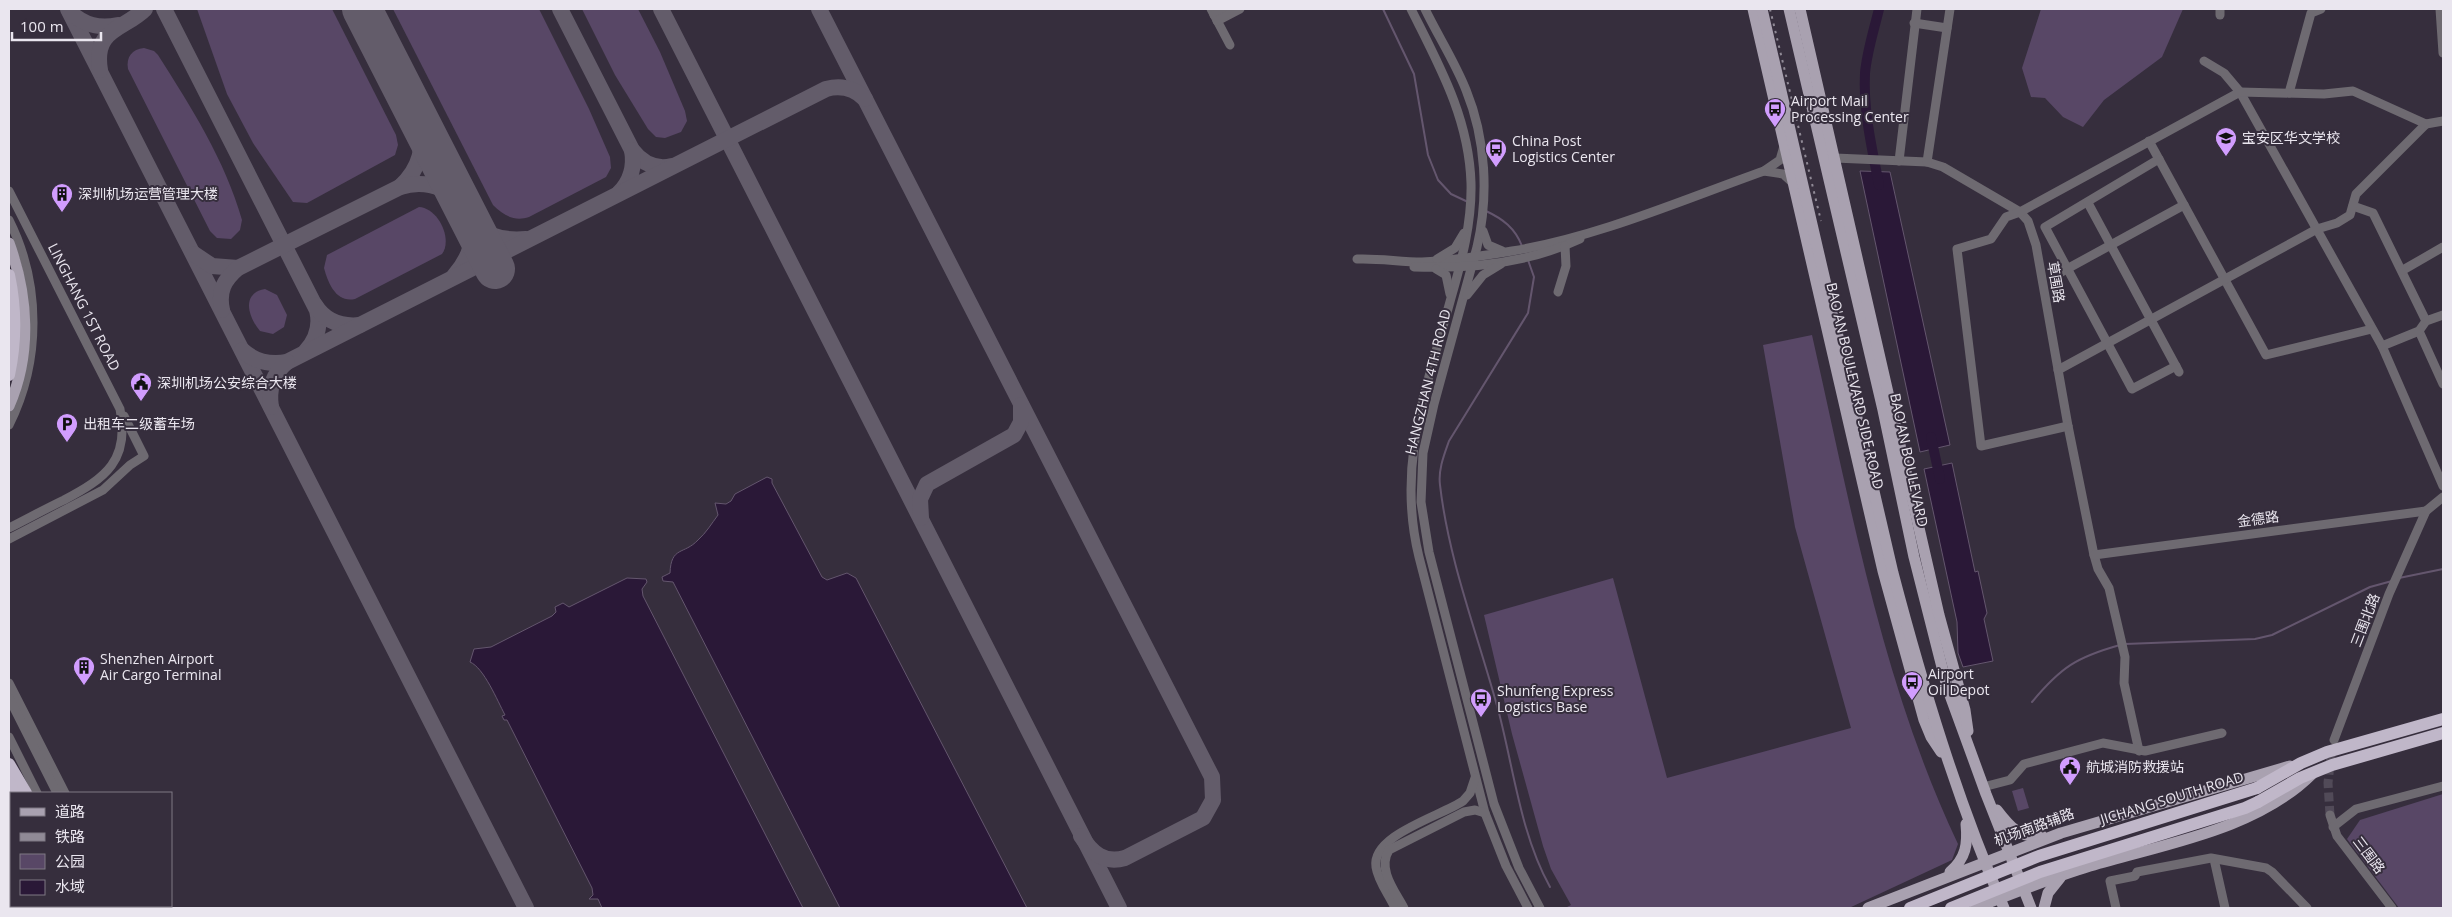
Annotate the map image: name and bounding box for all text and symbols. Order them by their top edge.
scale bar [12,10,101,42]
text: 100 m [20,16,64,36]
place label: Airport Mail Processing Center [1791,91,1909,126]
bus stop icon: Airport Mail Processing Center [1763,97,1787,128]
school or university icon: 宝安区华文学校 [2214,126,2238,157]
place label: 宝安区华文学校 [2242,128,2340,147]
place label: China Post Logistics Center [1512,131,1615,166]
bus stop icon: China Post Logistics Center [1484,137,1508,168]
building icon: 深圳机场运营管理大楼 [50,182,74,213]
place label: 深圳机场运营管理大楼 [78,184,218,203]
street label: LINGHANG 1ST ROAD [44,240,125,374]
street label: 草围路 [2043,260,2069,304]
street label: BAO'AN BOULEVARD SIDE ROAD [1822,281,1889,491]
street label: HANGZHAN 4TH ROAD [1400,307,1455,457]
public building icon: 深圳机场公安综合大楼 [129,371,153,402]
place label: 深圳机场公安综合大楼 [157,373,297,392]
street label: BAO'AN BOULEVARD [1886,391,1933,528]
parking icon: 出租车二级蓄车场 [55,412,79,443]
place label: 出租车二级蓄车场 [83,414,195,433]
street label: 金德路 [2236,506,2280,531]
street label: 三围北路 [2346,590,2383,649]
place label: Shenzhen Airport Air Cargo Terminal [100,649,221,684]
building icon: Shenzhen Airport Air Cargo Terminal [72,655,96,686]
place label: Airport Oil Depot [1928,664,1990,699]
bus stop icon: Airport Oil Depot [1900,670,1924,701]
place label: Shunfeng Express Logistics Base [1497,681,1614,716]
bus stop icon: Shunfeng Express Logistics Base [1469,687,1493,718]
public building icon: 航城消防救援站 [2058,755,2082,786]
place label: 航城消防救援站 [2086,757,2184,776]
street label: JICHANG SOUTH ROAD [2096,767,2246,829]
legend [10,792,172,907]
text: 道路 [55,801,85,821]
street label: 机场南路辅路 [1991,803,2077,850]
text: 铁路 [55,826,85,846]
street label: 三围路 [2349,832,2390,877]
text: 公园 [55,851,85,871]
text: 水域 [55,876,85,896]

